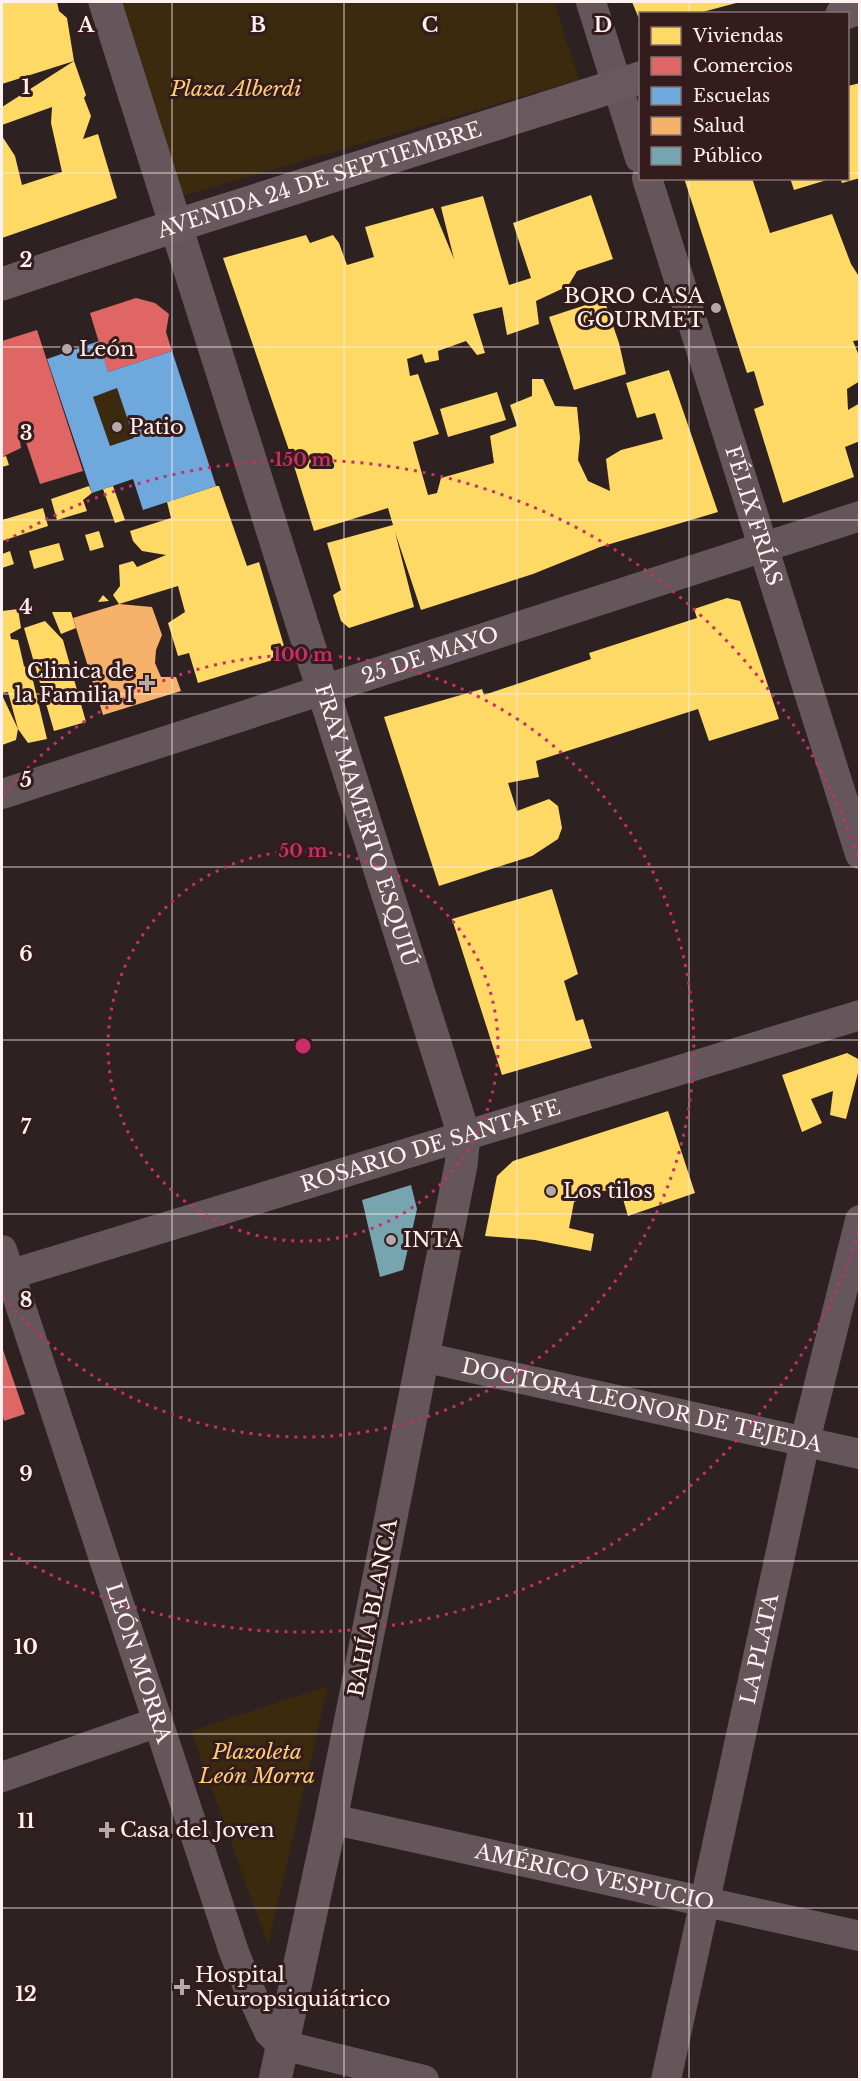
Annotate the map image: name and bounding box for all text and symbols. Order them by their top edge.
legend [639,12,849,180]
text: A [77,13,95,37]
text: B [250,13,266,37]
text: C [422,13,438,37]
text: D [594,13,612,37]
text: Viviendas [692,25,783,47]
text: Comercios [693,55,793,77]
text: 1 [22,75,31,99]
park label: Plaza Alberdi [169,76,302,102]
text: Escuelas [693,85,770,107]
text: Salud [693,115,745,137]
street label: AVENIDA 24 DE SEPTIEMBRE [153,116,485,244]
text: Público [693,145,763,167]
text: 2 [19,248,33,272]
place label: BORO CASA GOURMET [564,283,705,333]
marker: BORO CASA GOURMET [709,301,723,315]
place label: León [79,336,135,362]
marker: León [60,342,74,356]
place label: Patio [129,414,184,440]
marker: Patio [110,420,124,434]
text: 3 [20,421,32,445]
street label: FÉLIX FRÍAS [719,442,788,589]
text: 150 m [275,449,332,471]
text: 4 [19,595,33,619]
street label: 25 DE MAYO [358,621,502,690]
text: 100 m [273,644,333,666]
place label: Clinica de la Familia I [15,658,134,708]
marker: Clinica de la Familia I [138,674,156,692]
street label: FRAY MAMERTO ESQUIÚ [309,681,423,970]
text: 5 [20,768,32,792]
text: 50 m [279,840,328,862]
text: 6 [19,942,33,966]
centre of rings [293,1036,313,1056]
street label: ROSARIO DE SANTA FE [297,1094,564,1198]
text: 7 [21,1115,32,1139]
place label: Los tilos [563,1178,653,1204]
marker: Los tilos [544,1184,558,1198]
place label: INTA [403,1227,463,1253]
marker: INTA [384,1233,398,1247]
text: 8 [20,1288,32,1312]
street label: DOCTORA LEONOR DE TEJEDA [459,1353,825,1458]
text: 9 [19,1462,33,1486]
street label: BAHÍA BLANCA [343,1516,403,1699]
street label: LEÓN MORRA [100,1580,177,1747]
street label: LA PLATA [735,1591,785,1707]
text: 10 [14,1635,38,1659]
park label: Plazoleta León Morra [198,1739,315,1789]
text: 11 [17,1809,35,1833]
place label: Casa del Joven [120,1817,274,1843]
marker: Casa del Joven [98,1821,116,1839]
street label: AMÉRICO VESPUCIO [472,1838,717,1916]
place label: Hospital Neuropsiquiátrico [195,1962,391,2012]
marker: Hospital Neuropsiquiátrico [173,1978,191,1996]
text: 12 [15,1982,37,2006]

